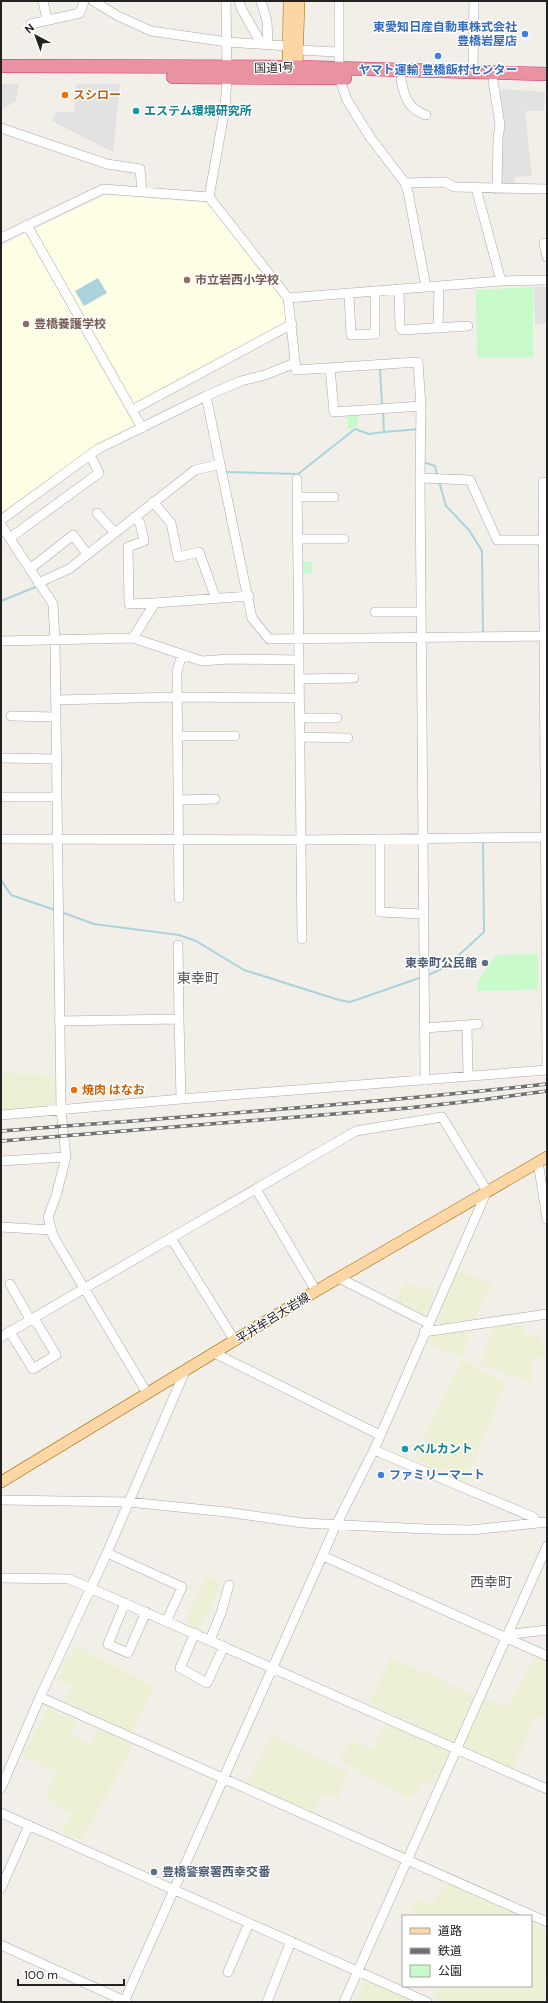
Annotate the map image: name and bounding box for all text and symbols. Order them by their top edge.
north arrow [16,16,56,56]
place label: 東愛知日産自動車株式会社 豊橋岩屋店 [373,19,517,49]
text: N [22,21,37,36]
marker: 東愛知日産自動車株式会社 豊橋岩屋店 [520,29,530,39]
marker: ヤマト運輸 豊橋飯村センター [433,51,443,61]
street label: 国道1号 [254,60,294,76]
place label: ヤマト運輸 豊橋飯村センター [359,62,517,78]
place label: スシロー [73,87,121,103]
marker: スシロー [60,90,70,100]
place label: エステム環境研究所 [144,103,252,119]
marker: エステム環境研究所 [131,106,141,116]
place label: 市立岩西小学校 [195,272,279,288]
marker: 市立岩西小学校 [182,275,192,285]
place label: 豊橋養護学校 [34,316,106,332]
marker: 豊橋養護学校 [21,319,31,329]
place label: 東幸町公民館 [405,955,477,971]
marker: 東幸町公民館 [480,958,490,968]
district label: 東幸町 [177,969,219,987]
place label: 焼肉 はなお [82,1082,145,1098]
marker: 焼肉 はなお [69,1085,79,1095]
street label: 平井牟呂大岩線 [233,1289,313,1347]
place label: ベルカント [413,1441,473,1457]
marker: ベルカント [400,1444,410,1454]
place label: ファミリーマート [389,1467,485,1483]
marker: ファミリーマート [376,1470,386,1480]
district label: 西幸町 [470,1573,512,1591]
place label: 豊橋警察署西幸交番 [162,1864,271,1880]
marker: 豊橋警察署西幸交番 [149,1867,159,1877]
legend [402,1915,532,1987]
text: 道路 [438,1923,462,1939]
text: 鉄道 [438,1943,462,1959]
scale bar [18,1961,124,1987]
text: 公園 [438,1963,462,1979]
text: 100 m [24,1967,58,1983]

